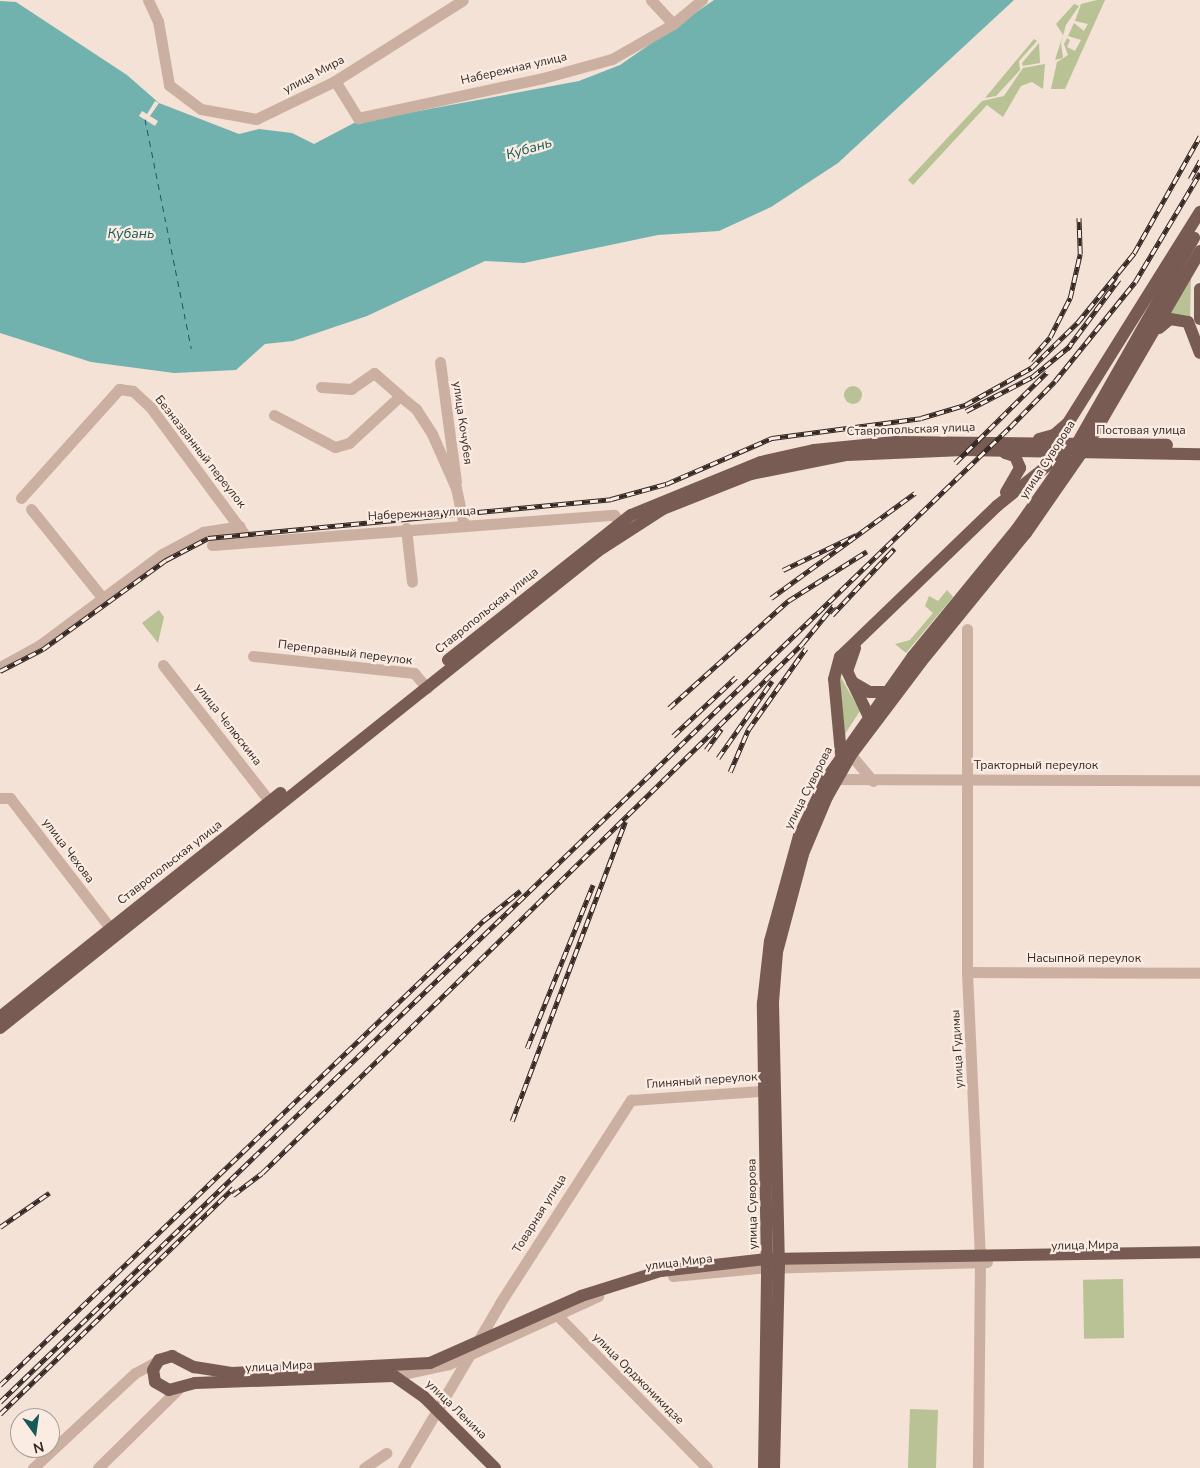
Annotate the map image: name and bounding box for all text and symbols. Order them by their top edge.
street label: Набережная улица [460,50,568,88]
street label: улица Мира [281,53,347,97]
water label: Кубань [504,134,554,164]
water label: Кубань [107,226,155,242]
street label: улица Кочубея [449,381,475,465]
street label: Безназванный переулок [152,393,248,511]
street label: улица Суворова [1017,418,1079,502]
street label: Ставропольская улица [846,421,976,439]
street label: Постовая улица [1096,424,1186,438]
street label: Набережная улица [367,504,477,524]
street label: Ставропольская улица [432,565,542,657]
street label: Переправный переулок [277,638,413,668]
street label: улица Челюскина [192,681,264,769]
street label: улица Суворова [782,744,836,832]
street label: Тракторный переулок [974,759,1098,773]
street label: улица Чехова [39,816,97,886]
street label: Ставропольская улица [115,818,225,908]
street label: Насыпной переулок [1027,952,1141,966]
street label: улица Гудимы [949,1009,967,1089]
street label: Глиняный переулок [646,1070,758,1092]
street label: улица Суворова [745,1158,761,1250]
street label: Товарная улица [510,1172,570,1256]
street label: улица Мира [1051,1238,1119,1254]
street label: улица Мира [645,1252,713,1274]
street label: улица Орджоникидзе [589,1330,687,1428]
street label: улица Мира [245,1358,313,1376]
street label: улица Ленина [422,1377,490,1443]
north arrow [10,1408,60,1458]
text: N [31,1437,46,1458]

